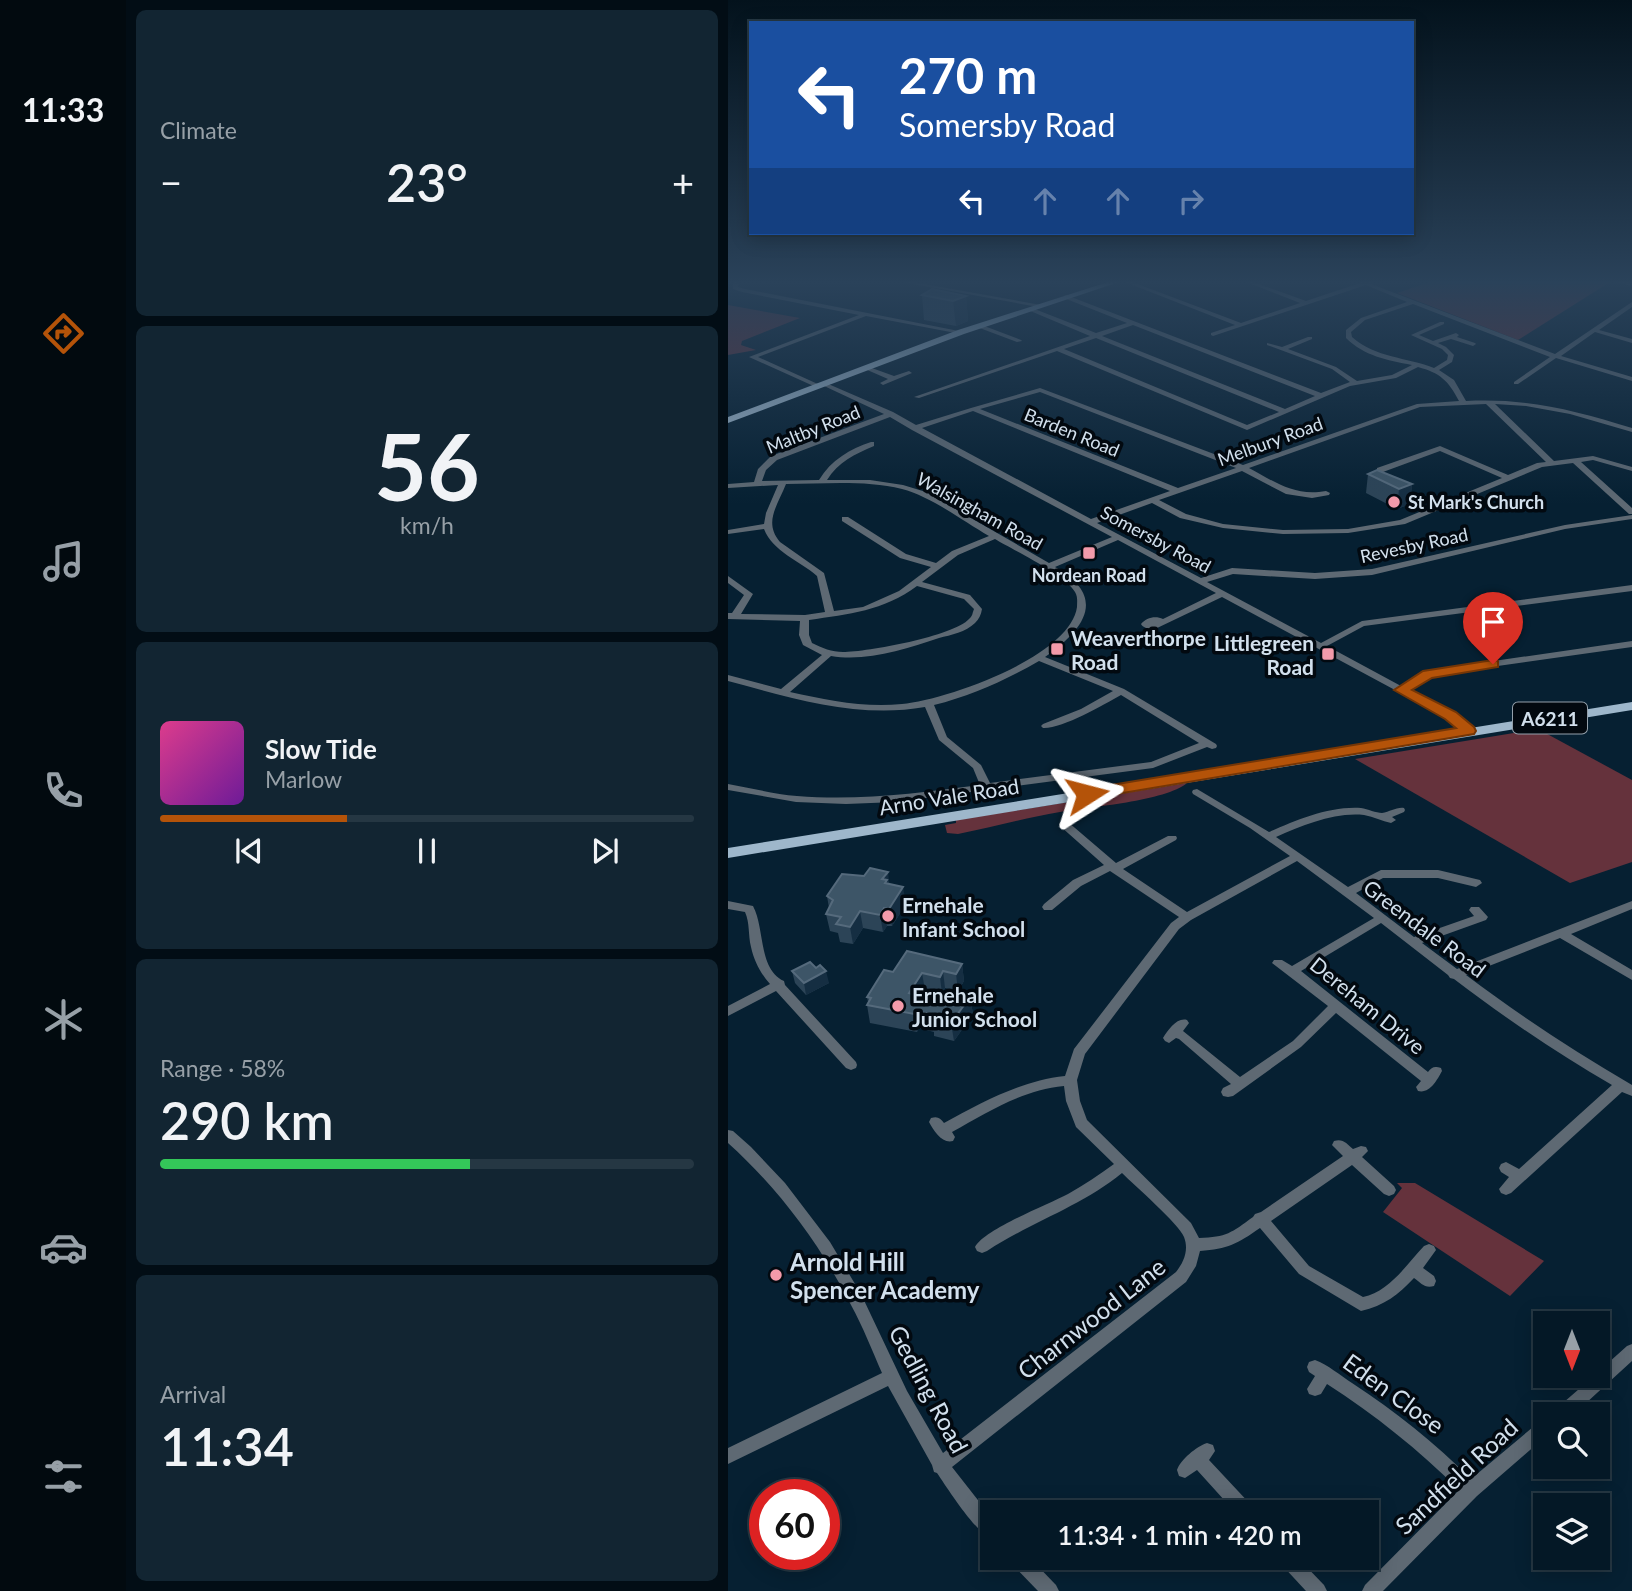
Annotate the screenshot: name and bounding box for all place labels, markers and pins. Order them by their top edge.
place label: St Mark's Church [1408,491,1544,513]
marker: St Mark's Church [1386,494,1402,510]
marker: Nordean Road [1081,545,1097,561]
place label: Nordean Road [1032,564,1146,586]
pin [1463,592,1523,664]
place label: Weaverthorpe Road [1071,625,1206,674]
place label: Littlegreen Road [1214,630,1314,679]
marker: Weaverthorpe Road [1049,641,1065,657]
marker: Littlegreen Road [1320,646,1336,662]
place label: Ernehale Infant School [902,892,1025,941]
marker: Ernehale Infant School [880,908,896,924]
place label: Ernehale Junior School [912,982,1037,1031]
marker: Ernehale Junior School [890,998,906,1014]
place label: Arnold Hill Spencer Academy [789,1247,980,1304]
marker: Arnold Hill Spencer Academy [768,1267,784,1283]

